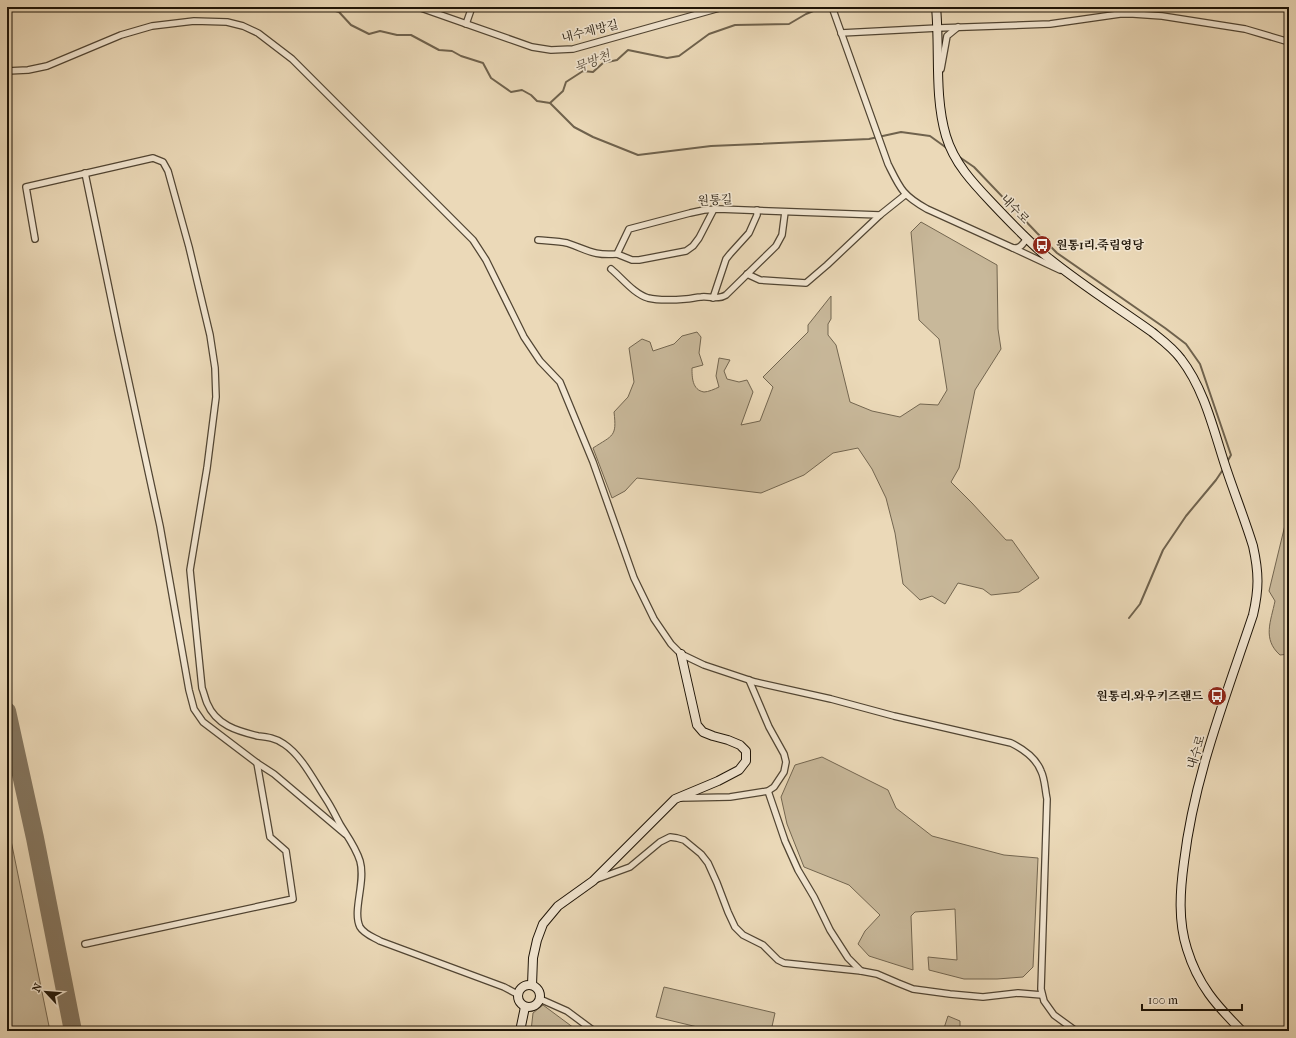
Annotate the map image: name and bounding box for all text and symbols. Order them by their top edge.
street label: 내수제방길 [560,17,620,45]
water label: 묵방천 [572,47,614,75]
street label: 원통길 [697,192,733,208]
street label: 내수로 [998,192,1032,227]
bus stop icon: 원통1리.죽림영당 [1031,234,1053,256]
place label: 원통1리.죽림영당 [1056,238,1144,252]
bus stop icon: 원통리.와우키즈랜드 [1206,685,1228,707]
place label: 원통리.와우키즈랜드 [1096,689,1203,703]
street label: 내수로 [1184,733,1208,771]
north arrow [26,972,66,1012]
text: N [30,981,45,994]
scale bar [1142,986,1242,1012]
text: 100 m [1148,993,1178,1007]

